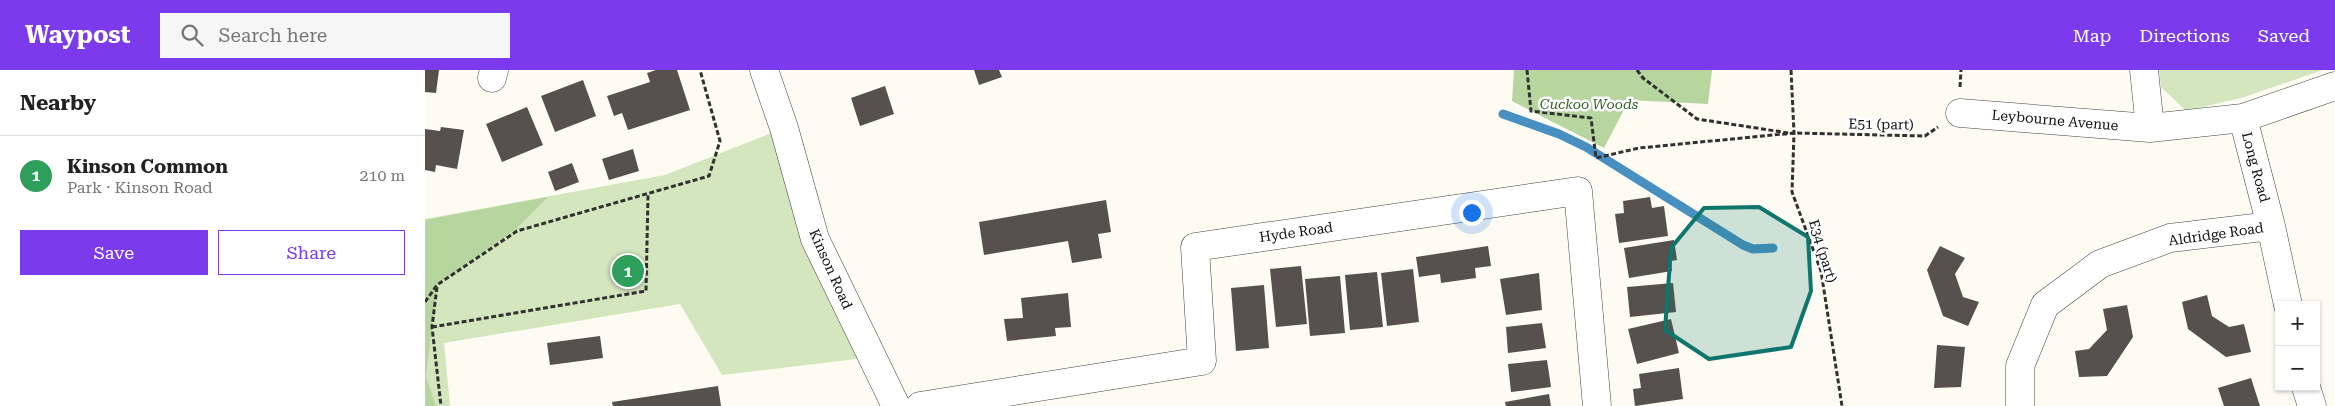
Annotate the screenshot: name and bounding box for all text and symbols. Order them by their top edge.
search box [160,13,510,58]
text: Waypost [25,21,130,49]
icon: search [178,21,206,49]
text: Search here [218,24,327,47]
text: Map [2073,25,2111,46]
text: Directions [2139,25,2230,46]
text: Saved [2258,25,2310,46]
text: Nearby [20,91,96,115]
park label: Cuckoo Woods [1540,96,1639,112]
street label: Leybourne Avenue [1991,106,2119,134]
street label: E51 (part) [1848,115,1914,133]
street label: Long Road [2239,130,2273,204]
text: Kinson Common [67,155,228,178]
text: 1 [32,166,40,185]
text: 210 m [359,166,405,185]
text: Park · Kinson Road [67,178,213,197]
your location [1459,200,1485,226]
street label: E34 (part) [1806,217,1840,285]
street label: Hyde Road [1258,219,1334,245]
street label: Aldridge Road [2167,219,2265,249]
street label: Kinson Road [806,227,856,311]
button: Save [20,230,208,275]
button: Share [218,230,405,275]
pin: 1 [612,252,644,290]
map controls [2275,301,2320,391]
button: + [2275,301,2320,346]
button: − [2275,346,2320,391]

